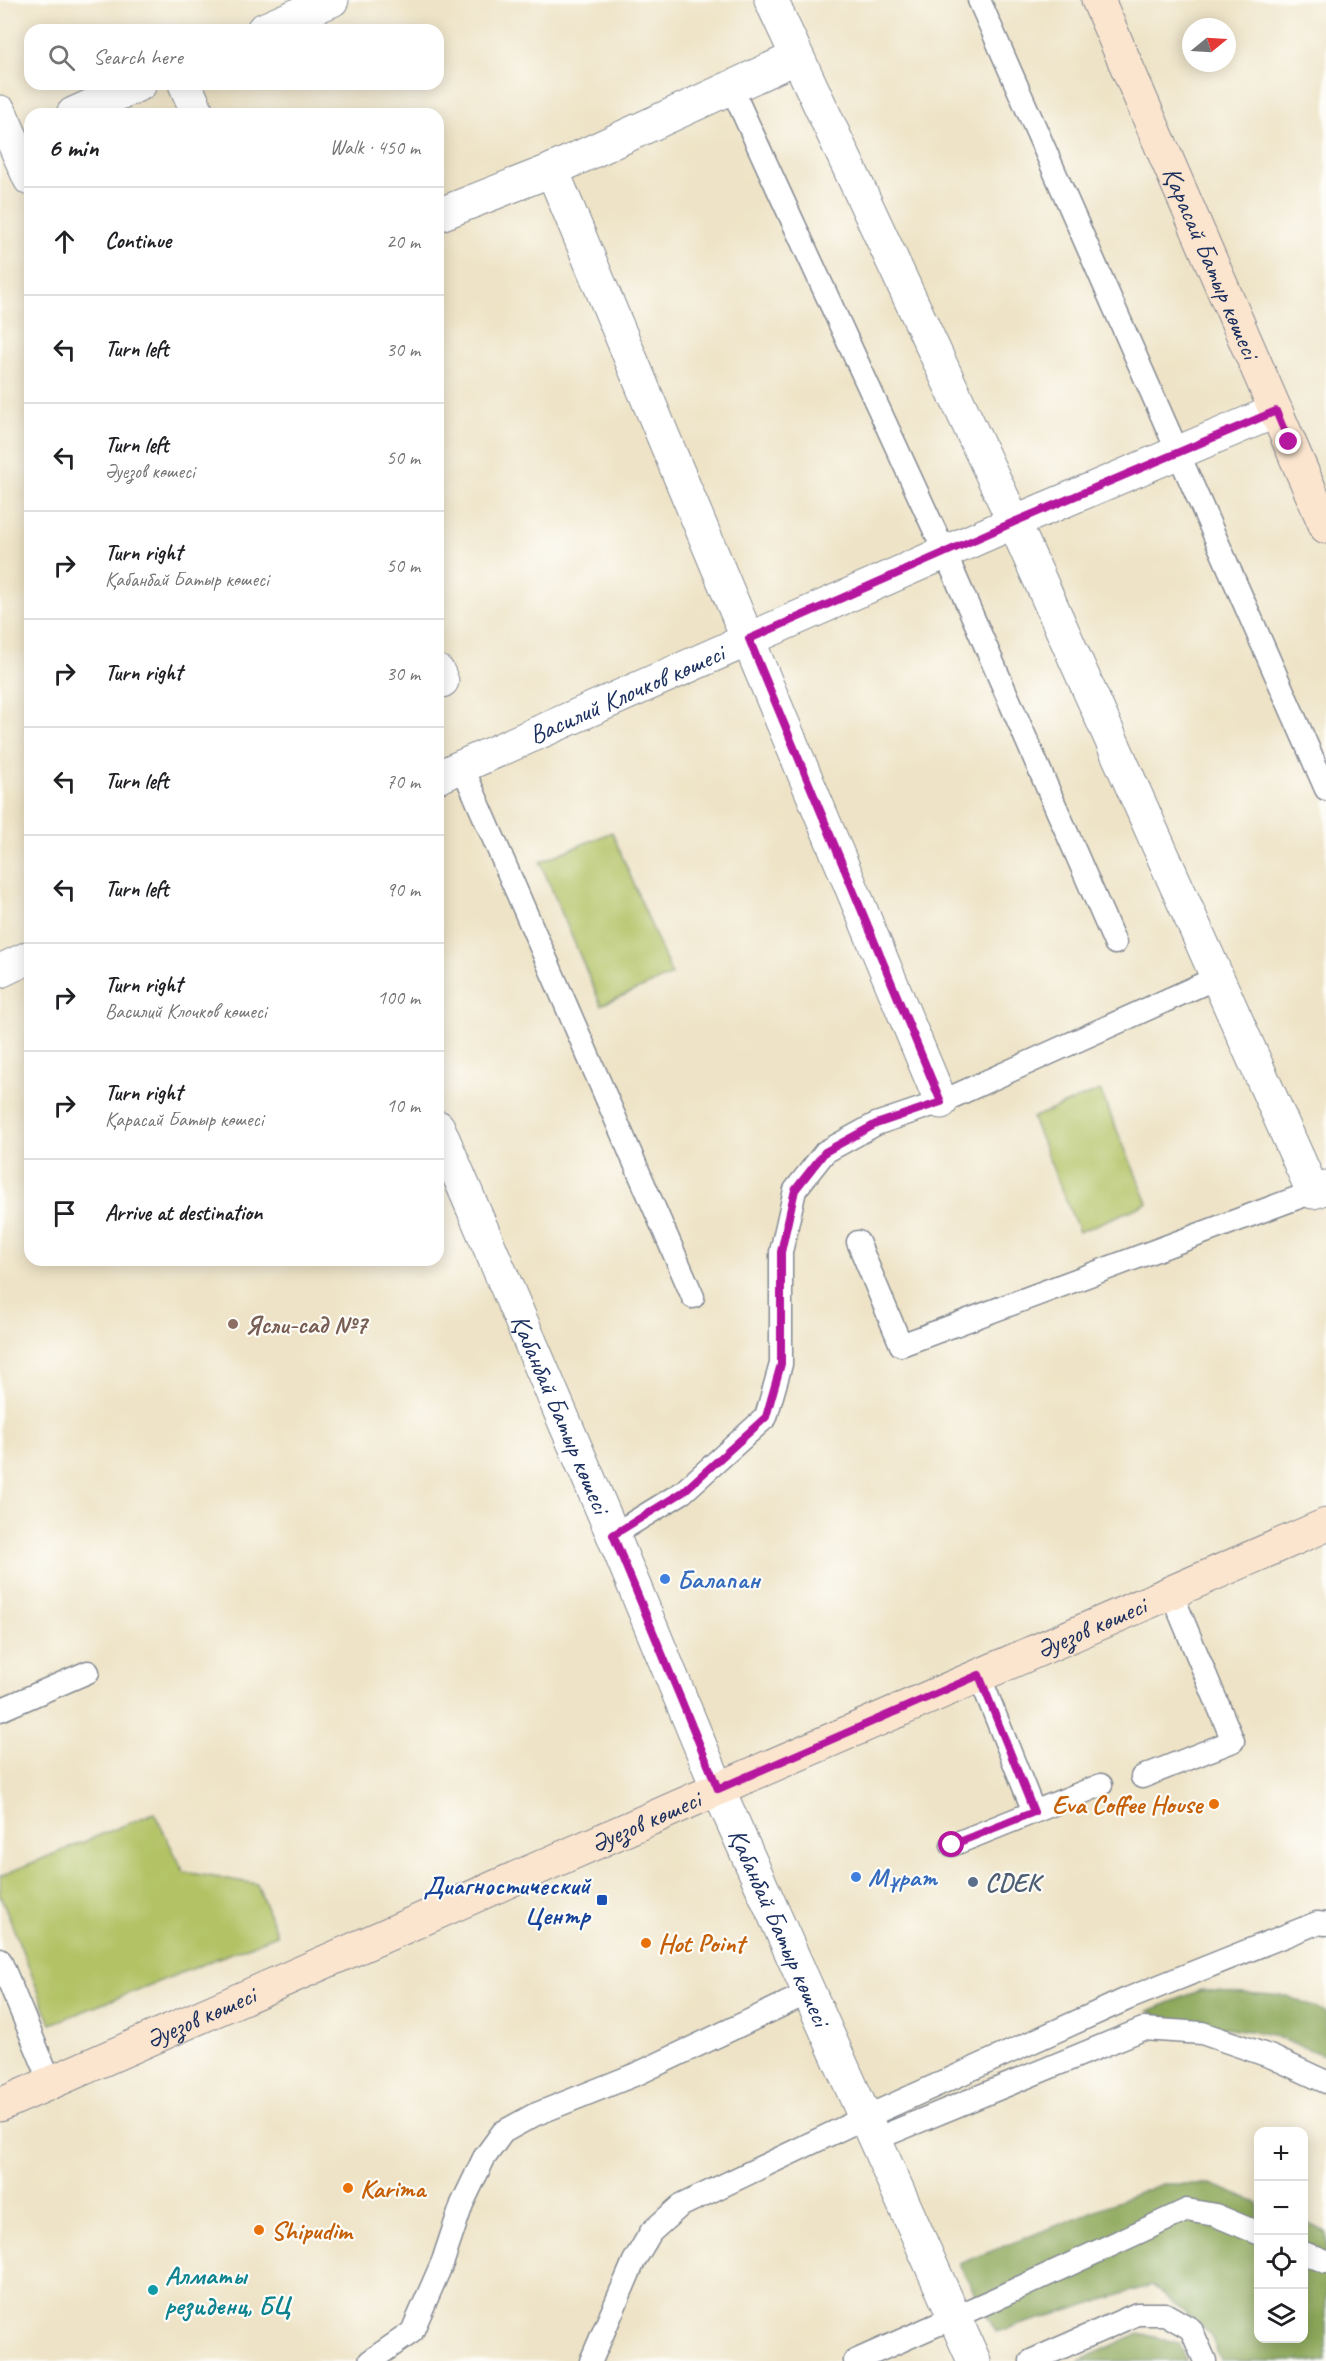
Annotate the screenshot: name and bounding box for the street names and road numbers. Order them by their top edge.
street label: Қарасай Батыр көшесі [1156,161,1269,366]
street label: Василий Клочков көшесі [524,635,732,751]
street label: Қабанбай Батыр көшесі [504,1309,619,1521]
street label: Әуезов көшесі [1031,1587,1154,1665]
street label: Әуезов көшесі [585,1781,708,1860]
street label: Қабанбай Батыр көшесі [721,1823,840,2034]
street label: Әуезов көшесі [140,1977,263,2055]

